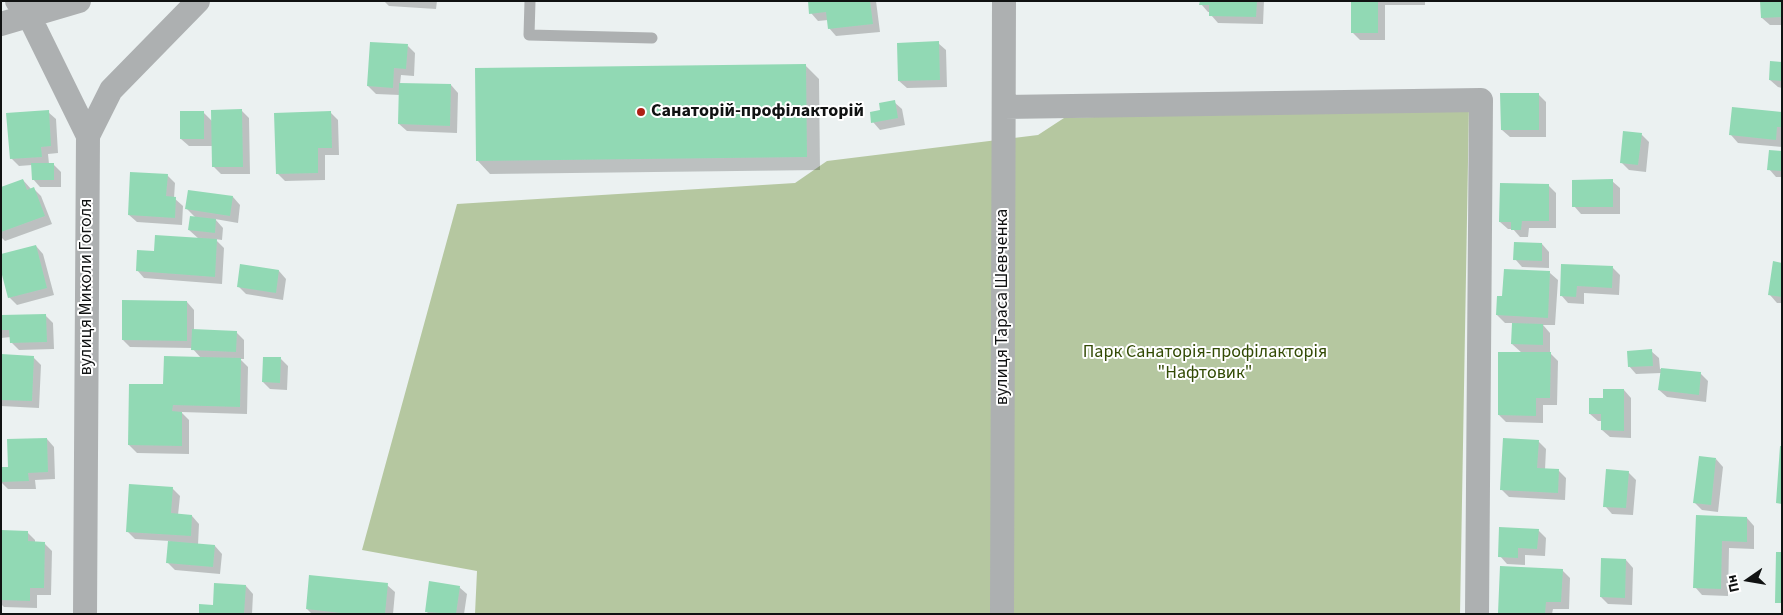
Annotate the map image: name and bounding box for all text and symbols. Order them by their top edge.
place label: Санаторій-профілакторій [651,101,864,123]
marker: Санаторій-профілакторій [635,106,647,118]
street label: вулиця Миколи Гоголя [76,199,98,375]
street label: вулиця Тараса Шевченка [992,209,1014,405]
park label: Парк Санаторія-профілакторія "Нафтовик" [1083,342,1327,384]
north arrow [1723,555,1773,605]
text: Пн [1722,573,1745,594]

